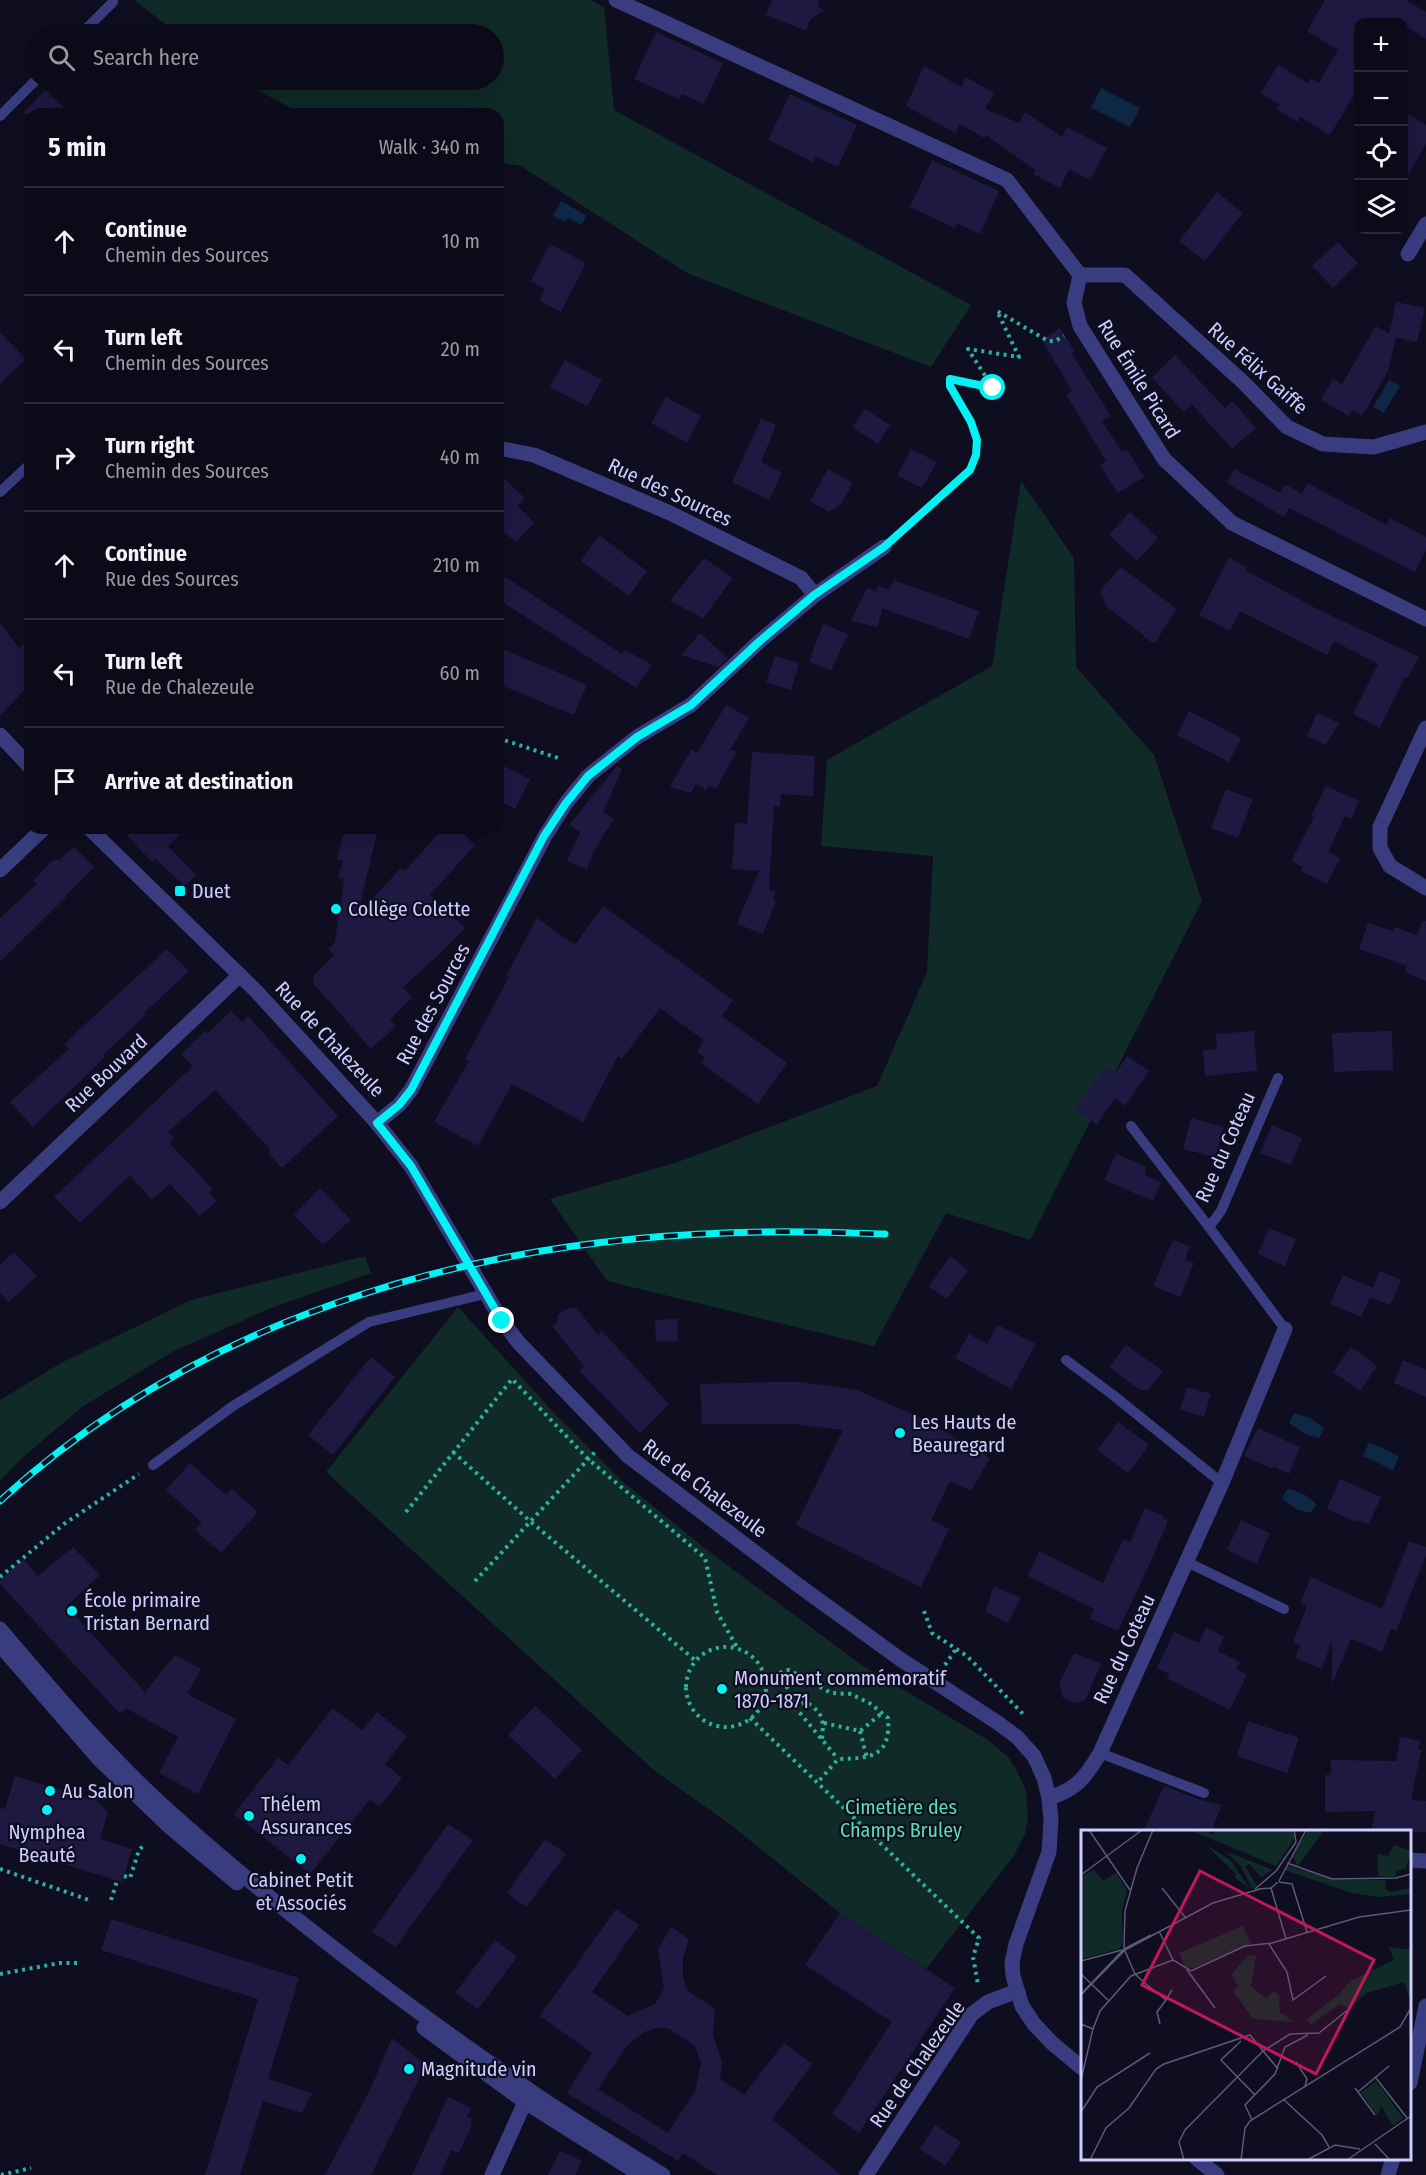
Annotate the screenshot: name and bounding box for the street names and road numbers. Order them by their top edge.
street label: Rue Émile Picard [1093,315,1185,443]
street label: Rue Félix Gaiffe [1203,317,1313,419]
street label: Rue des Sources [604,453,736,531]
street label: Rue des Sources [391,939,475,1069]
street label: Rue de Chalezeule [270,976,390,1102]
street label: Rue Bouvard [60,1029,152,1117]
street label: Rue du Coteau [1190,1088,1260,1206]
street label: Rue de Chalezeule [638,1433,772,1543]
street label: Rue du Coteau [1088,1590,1160,1708]
street label: Rue de Chalezeule [864,1996,970,2132]

